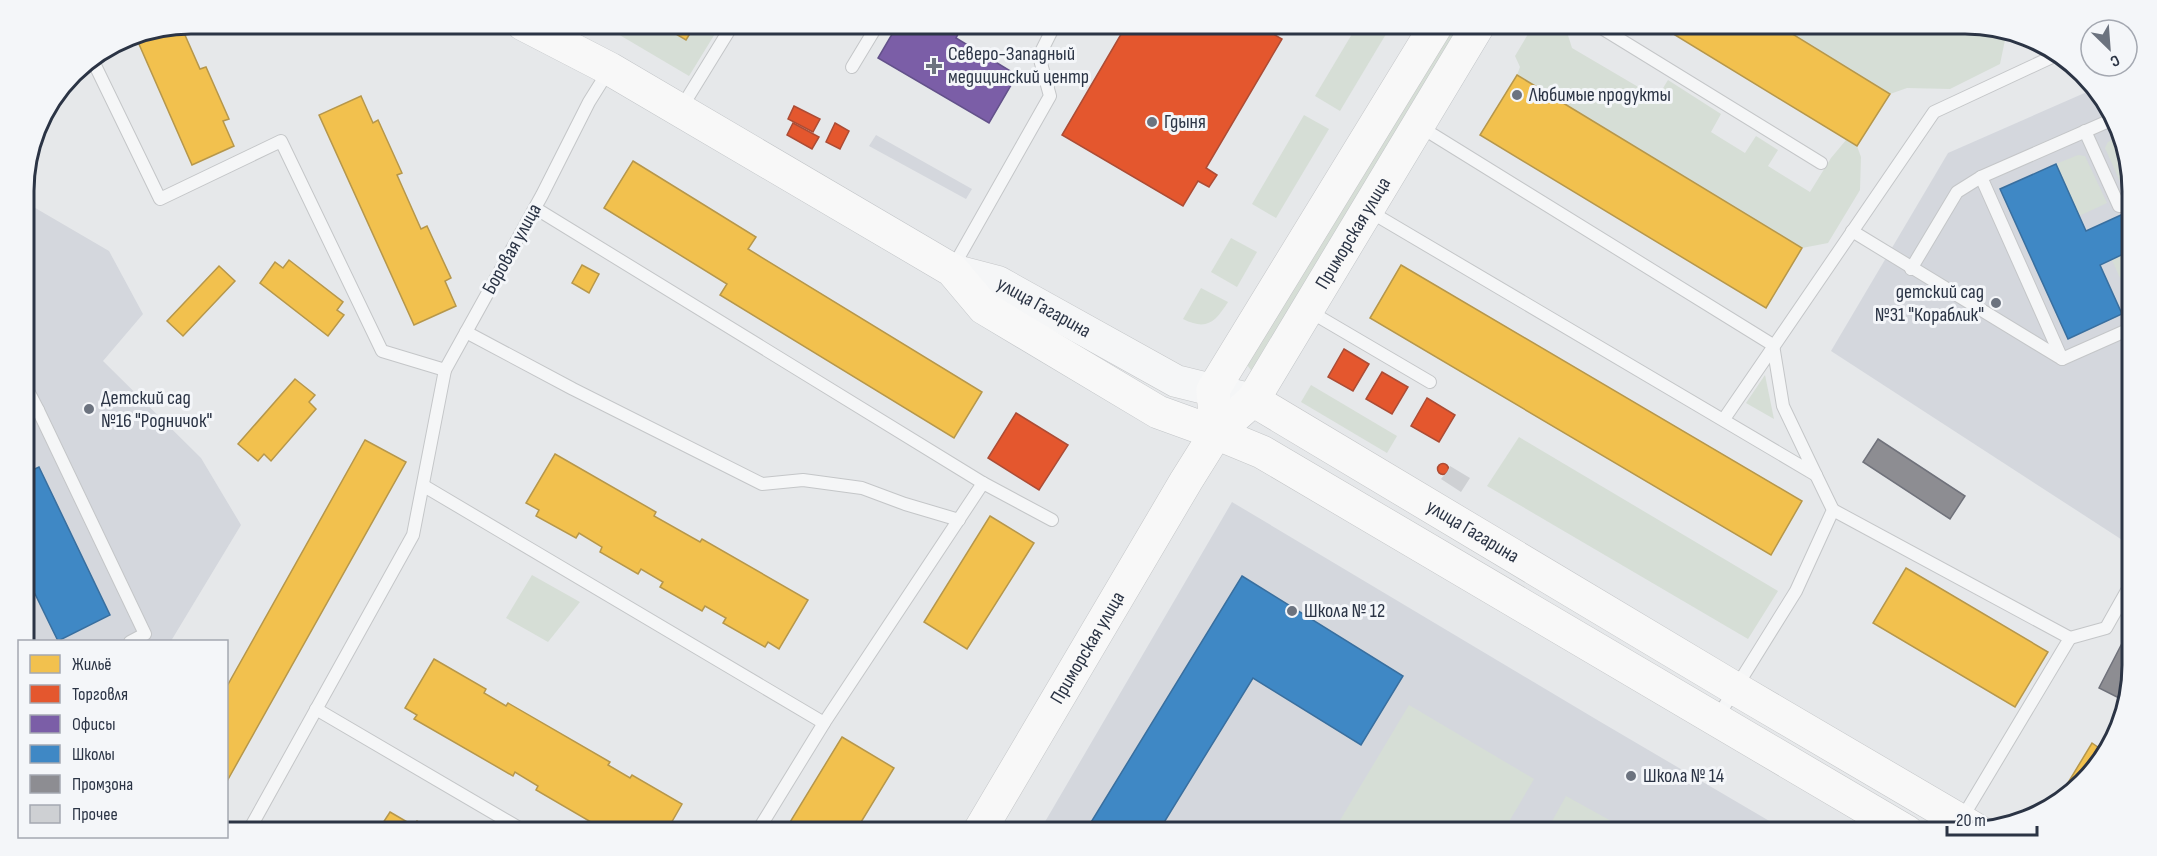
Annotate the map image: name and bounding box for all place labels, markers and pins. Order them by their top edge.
place label: Северо-Западный медицинский центр [948,42,1089,89]
marker: Северо-Западный медицинский центр [925,57,943,75]
place label: Любимые продукты [1528,83,1671,107]
marker: Любимые продукты [1510,88,1524,102]
place label: Гдыня [1164,110,1206,134]
marker: Гдыня [1145,115,1159,129]
place label: детский сад №31 "Кораблик" [1875,280,1984,327]
marker: детский сад №31 "Кораблик" [1989,296,2003,310]
place label: Детский сад №16 "Родничок" [101,386,212,433]
marker: Детский сад №16 "Родничок" [82,402,96,416]
place label: Школа № 12 [1304,599,1385,623]
marker: Школа № 12 [1285,604,1299,618]
place label: Школа № 14 [1643,764,1724,788]
marker: Школа № 14 [1624,769,1638,783]

